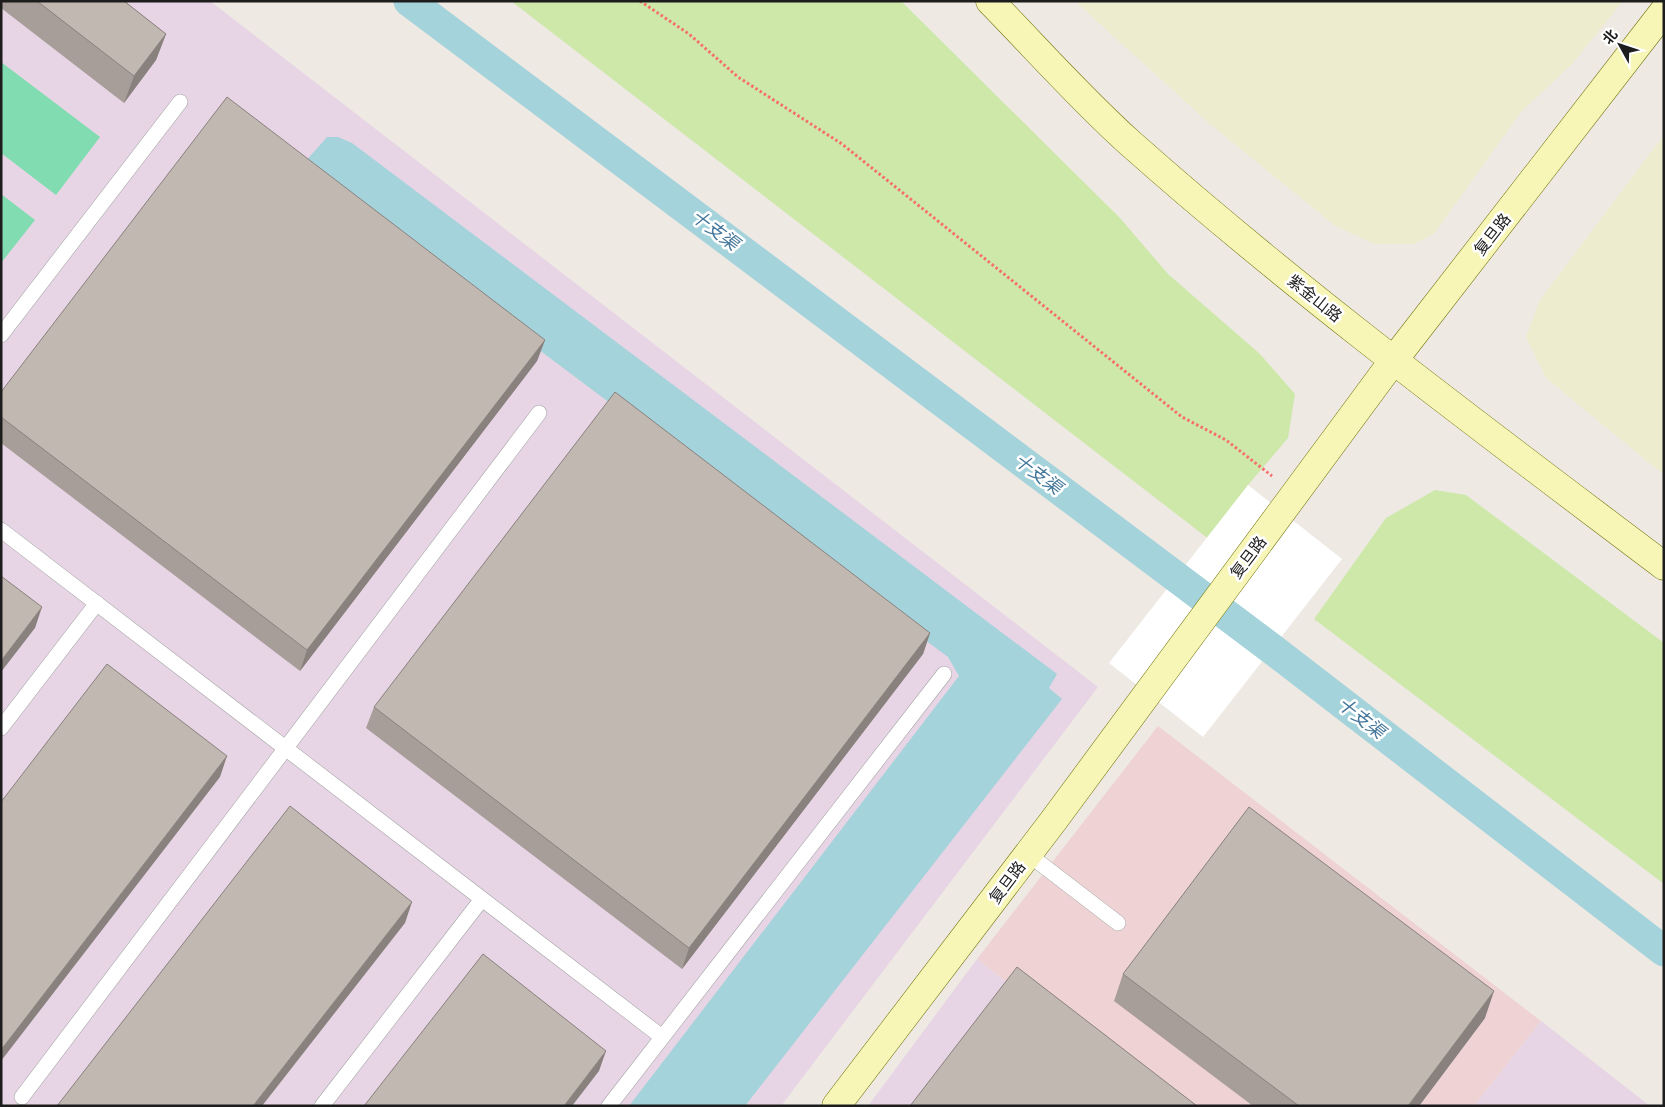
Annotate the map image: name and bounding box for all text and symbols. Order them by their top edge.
north arrow [1595,20,1645,70]
text: 北 [1599,25,1621,47]
water label: 十支渠 [687,204,746,256]
street label: 复旦路 [1469,209,1514,258]
street label: 紫金山路 [1284,270,1346,325]
water label: 十支渠 [1010,448,1069,500]
street label: 复旦路 [1226,532,1270,582]
water label: 十支渠 [1334,692,1392,744]
street label: 复旦路 [985,857,1029,907]

